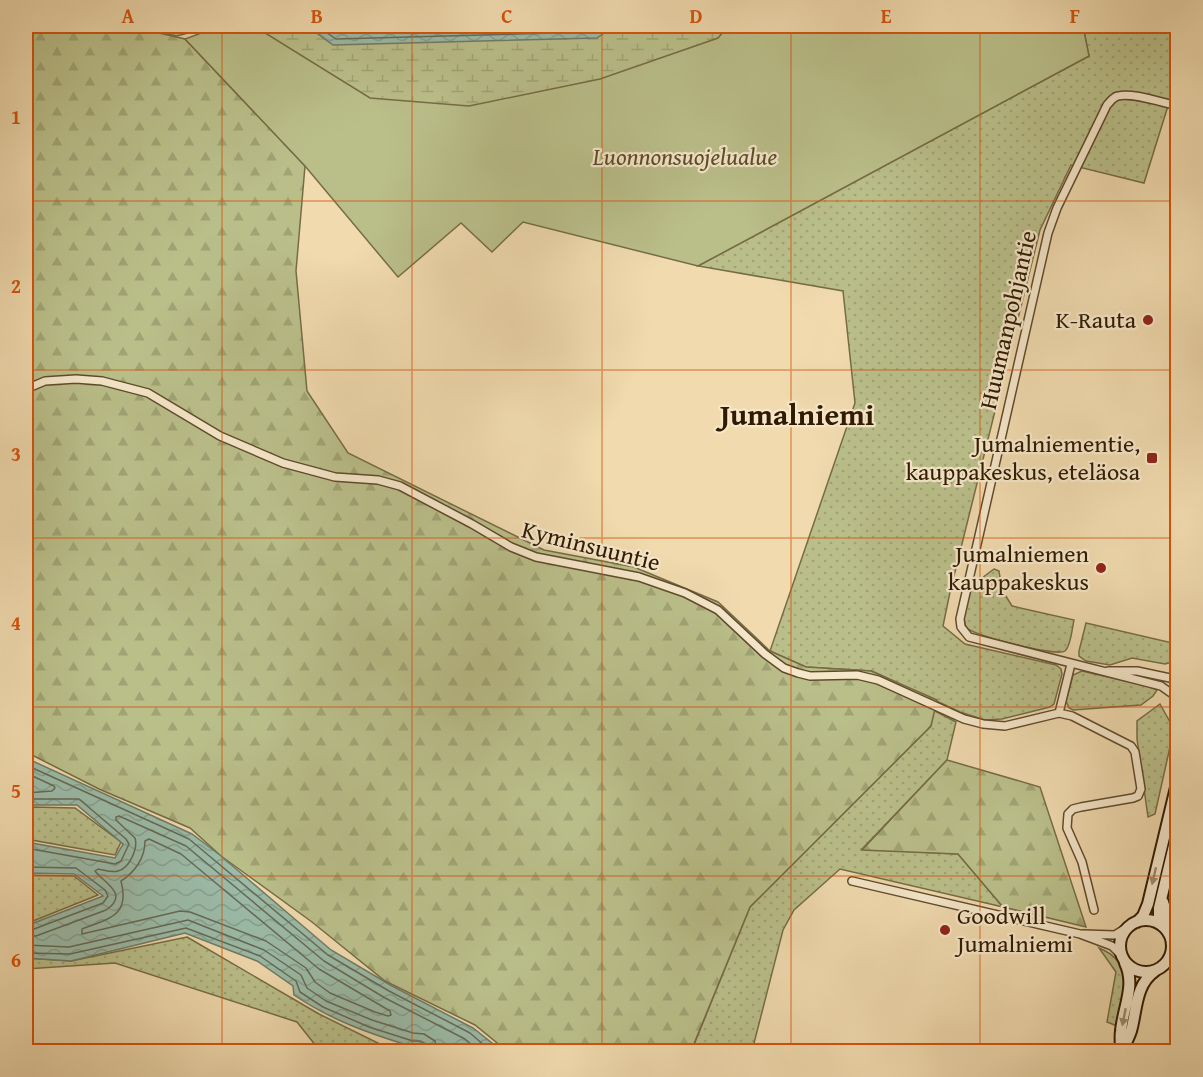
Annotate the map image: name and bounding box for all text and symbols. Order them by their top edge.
text: A [122,1,135,30]
text: B [311,1,323,30]
text: C [501,1,513,30]
text: D [689,1,703,30]
text: E [881,1,892,30]
text: F [1070,1,1080,30]
text: 1 [11,102,21,131]
park label: Luonnonsuojelualue [592,139,778,174]
street label: Huumanpohjantie [970,227,1045,413]
text: 2 [11,271,21,300]
place label: K-Rauta [1056,302,1137,337]
marker: K-Rauta [1141,313,1155,327]
district label: Jumalniemi [715,392,874,436]
place label: Jumalniementie, kauppakeskus, eteläosa [906,426,1141,489]
text: 3 [11,439,21,468]
marker: Jumalniementie, kauppakeskus, eteläosa [1145,451,1159,465]
street label: Kyminsuuntie [518,511,664,580]
place label: Jumalniemen kauppakeskus [948,536,1090,599]
marker: Jumalniemen kauppakeskus [1094,561,1108,575]
text: 4 [11,608,21,637]
text: 5 [11,776,21,805]
one-way arrow [1149,867,1159,886]
place label: Goodwill Jumalniemi [954,898,1073,961]
marker: Goodwill Jumalniemi [938,923,952,937]
text: 6 [11,945,21,974]
one-way arrow [1119,1008,1128,1027]

